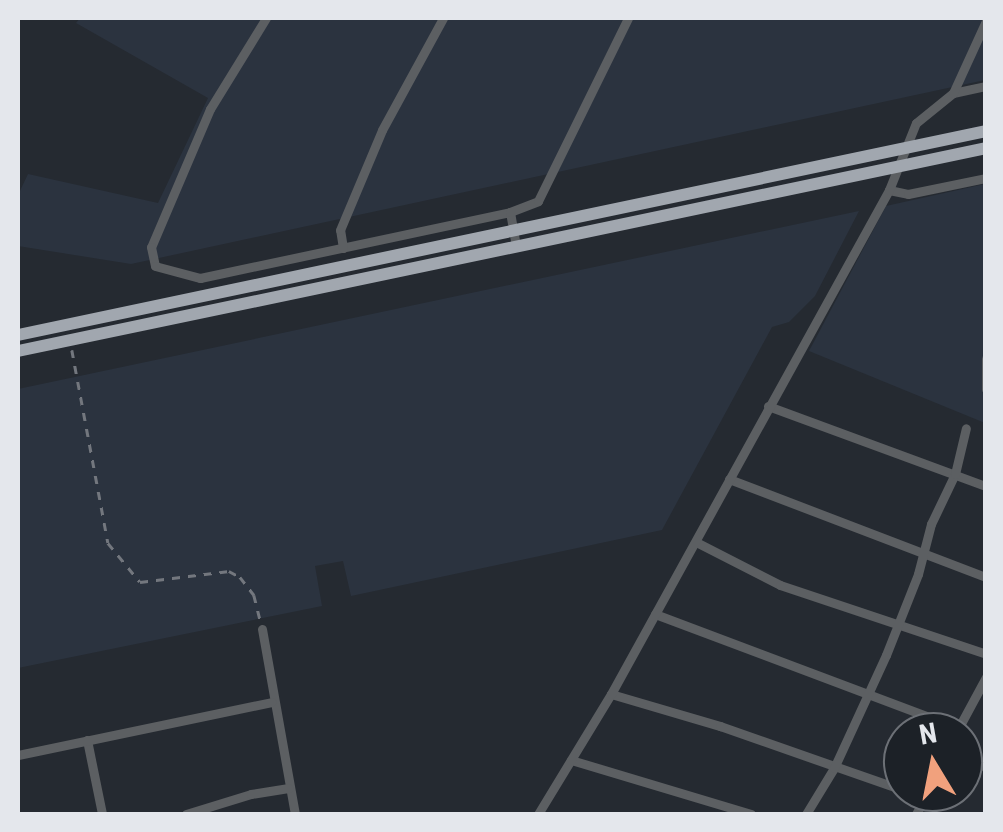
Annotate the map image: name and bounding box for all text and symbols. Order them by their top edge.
north arrow [883,712,983,812]
text: N [917,716,939,752]

